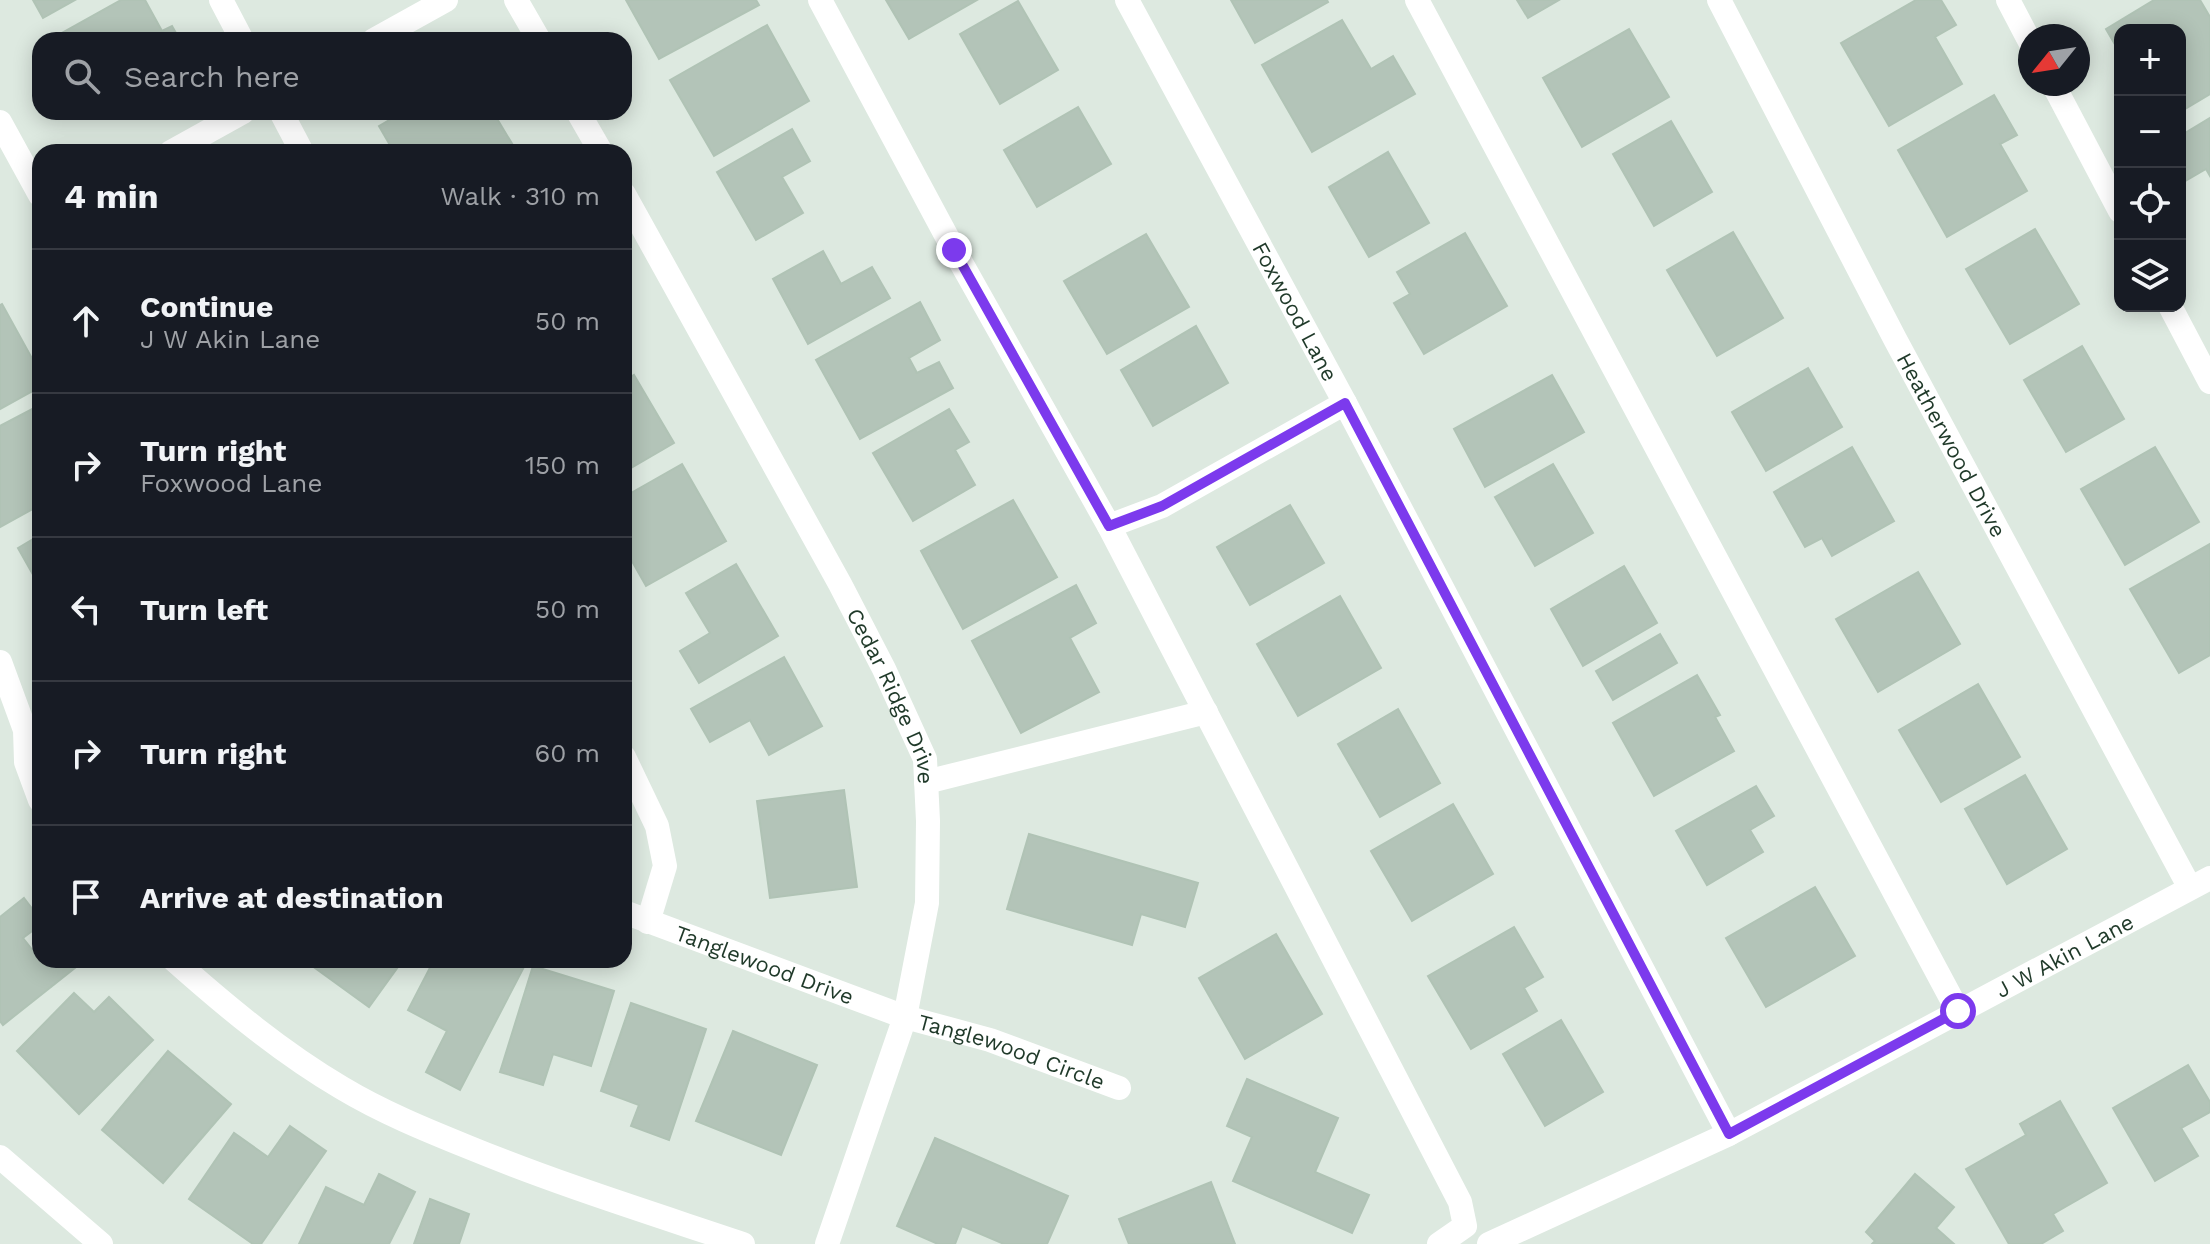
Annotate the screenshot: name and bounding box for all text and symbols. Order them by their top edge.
north arrow [2018,24,2090,96]
map controls [2114,24,2186,312]
button: + [2114,24,2186,96]
search box [32,32,632,120]
icon: search [60,54,104,98]
text: Search here [124,59,300,94]
button: − [2114,96,2186,168]
button: locate [2114,168,2186,240]
text: 4 min [64,176,159,216]
text: Walk · 310 m [440,181,600,211]
route end [936,232,972,268]
street label: Foxwood Lane [1248,238,1343,385]
button: layers [2114,240,2186,312]
text: Continue [140,289,273,324]
icon: ahead [64,299,108,343]
text: 50 m [535,306,600,336]
text: J W Akin Lane [140,324,320,354]
street label: Heatherwood Drive [1892,348,2012,541]
text: Turn right [140,433,286,468]
icon: right [64,443,108,487]
text: 150 m [525,450,600,480]
text: Foxwood Lane [140,468,322,498]
icon: left [64,587,108,631]
text: Turn left [140,592,268,627]
text: 50 m [535,594,600,624]
street label: Cedar Ridge Drive [842,604,939,785]
icon: right [64,731,108,775]
text: Turn right [140,736,286,771]
text: 60 m [534,738,600,768]
icon: arrive [64,875,108,919]
text: Arrive at destination [140,880,444,915]
street label: J W Akin Lane [1991,909,2138,1002]
street label: Tanglewood Drive [672,920,857,1009]
route start [1940,993,1976,1029]
street label: Tanglewood Circle [916,1009,1108,1094]

